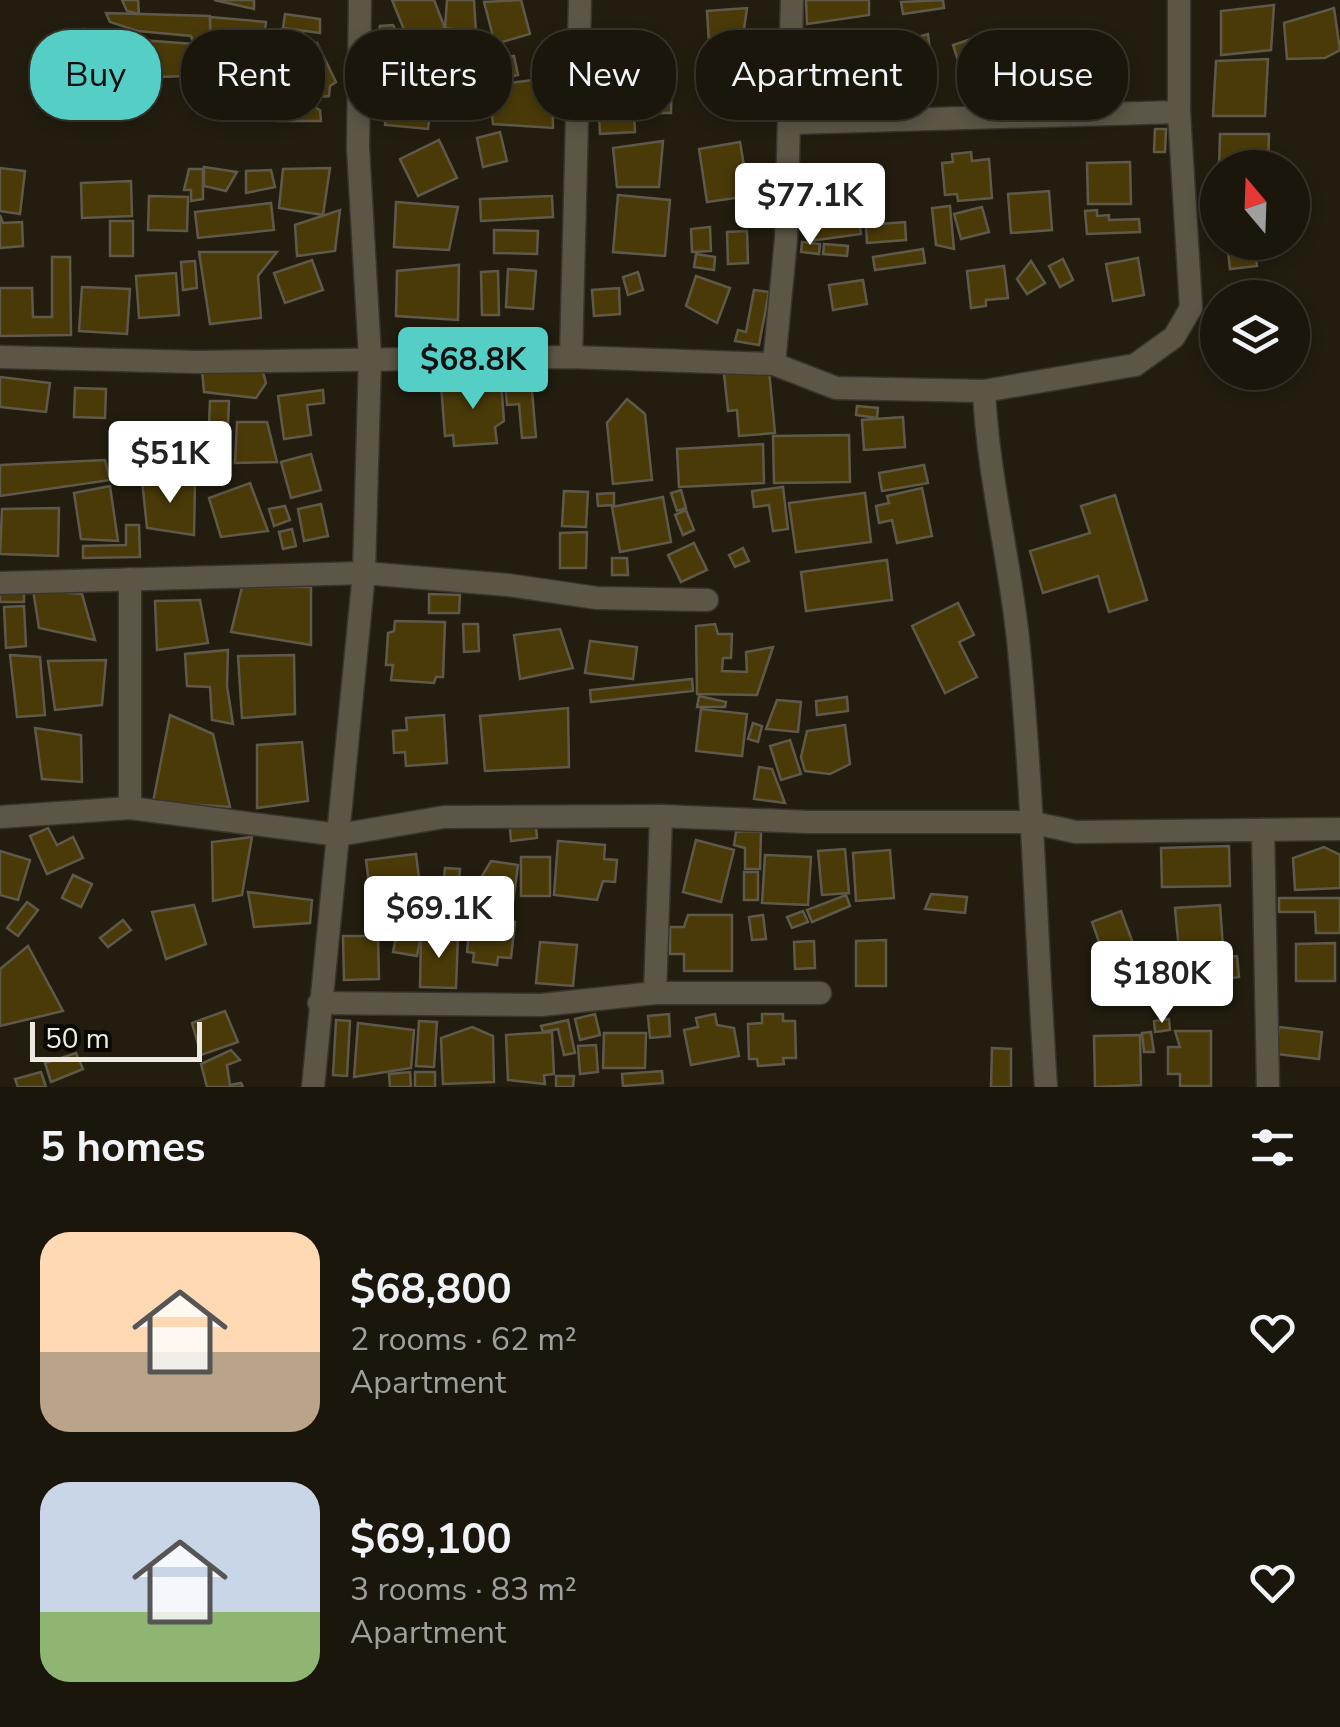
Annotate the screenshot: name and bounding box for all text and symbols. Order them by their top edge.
chip: Buy [30,30,161,120]
chip: Rent [181,30,325,120]
chip: Filters [345,30,512,120]
chip: New [532,30,676,120]
chip: Apartment [696,30,937,120]
chip: House [957,30,1128,120]
north arrow [1200,150,1310,260]
map controls [1200,150,1310,390]
pin: $77.1K [729,163,891,248]
text: $77.1K [757,174,863,217]
button: layers [1200,280,1310,390]
pin: $68.8K [392,327,554,412]
text: $68.8K [420,338,526,381]
pin: $51K [111,421,229,506]
text: $51K [131,432,209,475]
pin: $69.1K [358,876,520,961]
text: $69.1K [386,887,492,930]
pin: $180K [1092,941,1232,1026]
text: $180K [1113,952,1211,995]
scale bar [30,1017,202,1062]
text: 50 m [45,1020,110,1058]
text: 5 homes [40,1119,205,1176]
icon: filters [1245,1120,1300,1175]
text: $68,800 [350,1261,512,1318]
icon: home [120,1272,240,1392]
icon: heart [1245,1305,1300,1360]
text: 2 rooms · 62 m² [350,1318,577,1361]
text: Apartment [350,1361,506,1404]
text: $69,100 [350,1511,512,1568]
icon: home [120,1522,240,1642]
icon: heart [1245,1555,1300,1610]
text: 3 rooms · 83 m² [350,1568,577,1611]
text: Apartment [350,1611,506,1654]

